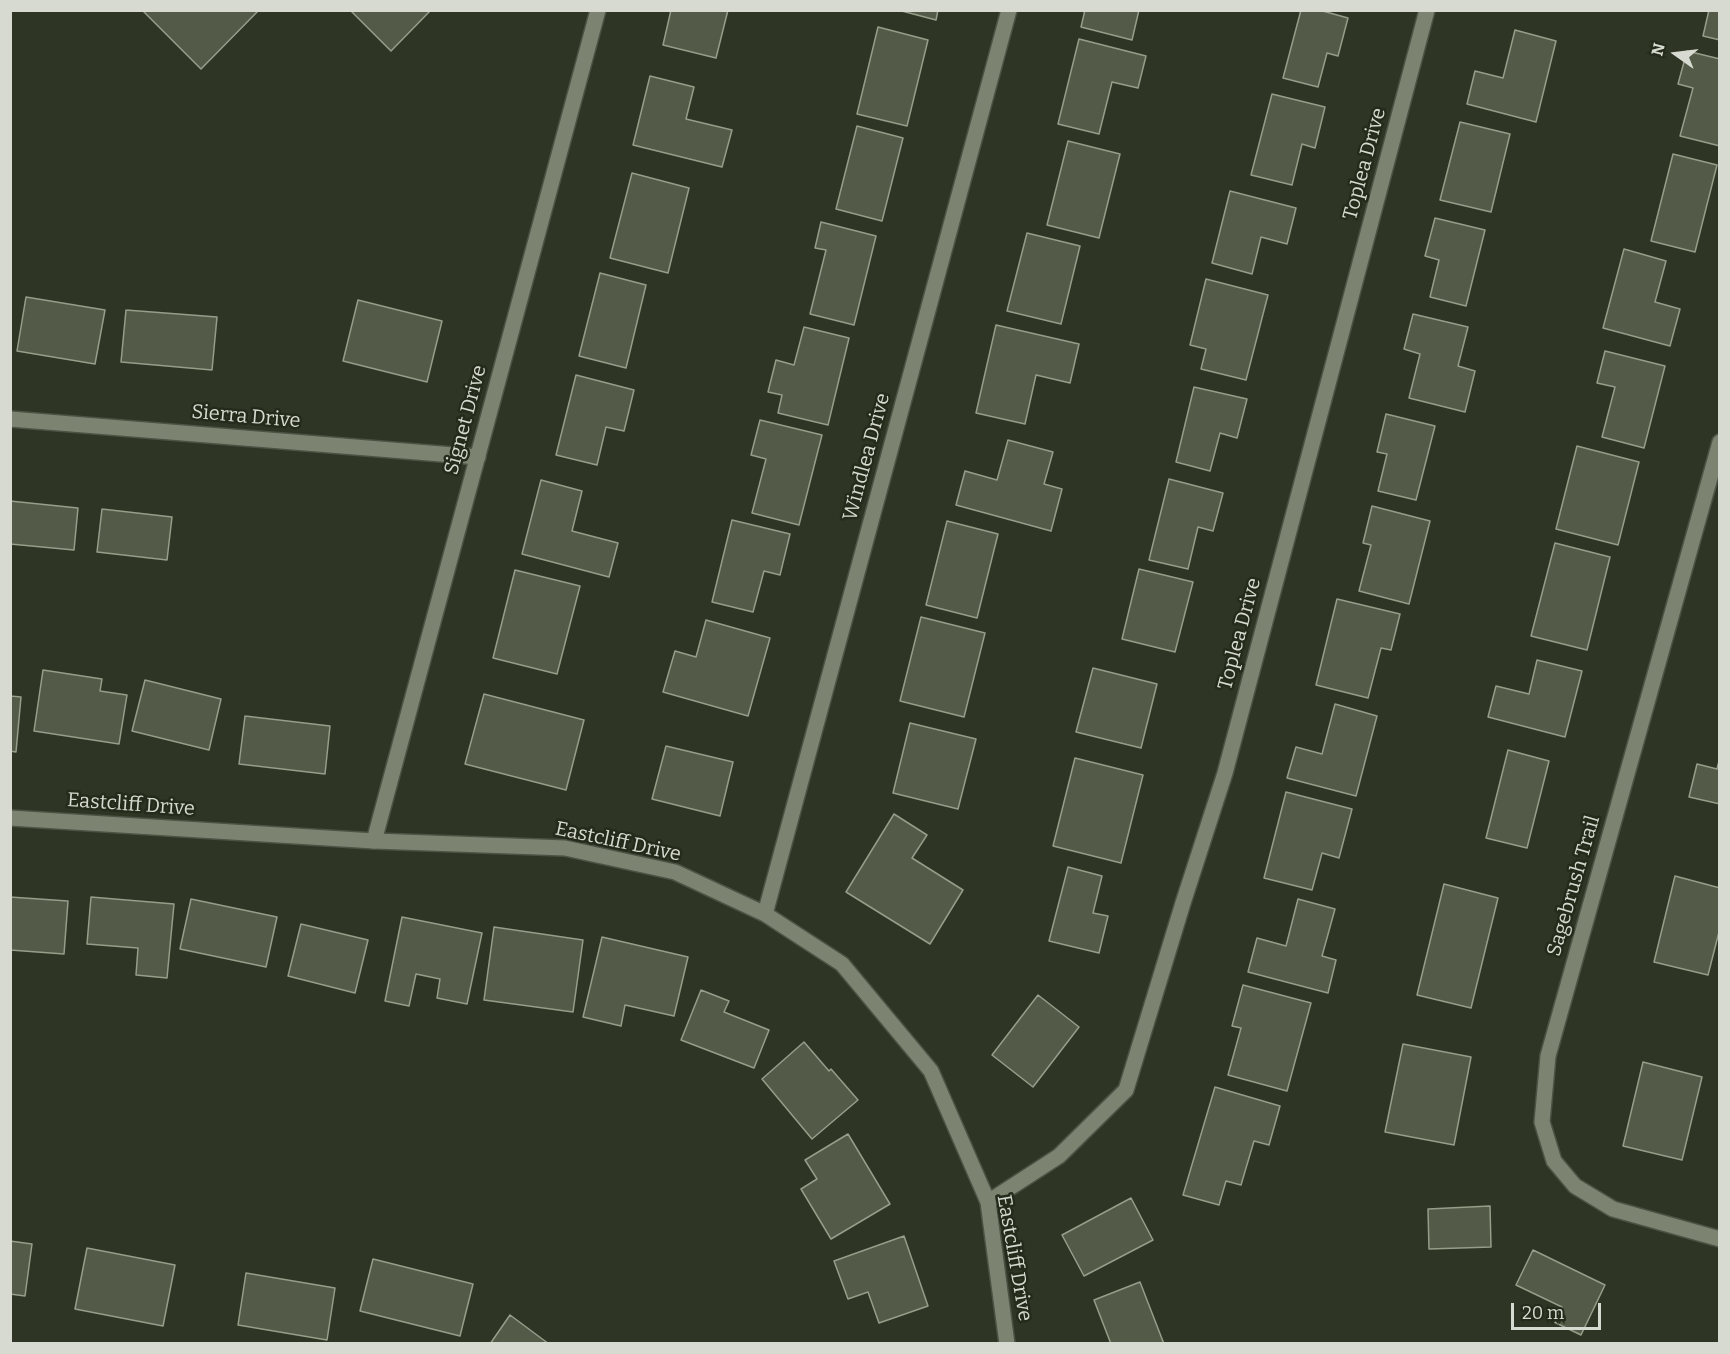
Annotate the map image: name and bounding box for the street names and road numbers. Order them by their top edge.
street label: Toplea Drive [1339,105,1391,223]
street label: Signet Drive [440,363,492,477]
street label: Windlea Drive [838,391,896,523]
street label: Sierra Drive [191,400,301,434]
street label: Toplea Drive [1214,575,1266,693]
street label: Eastcliff Drive [66,789,196,821]
street label: Sagebrush Trail [1542,813,1606,959]
street label: Eastcliff Drive [553,817,683,867]
street label: Eastcliff Drive [991,1193,1037,1323]

